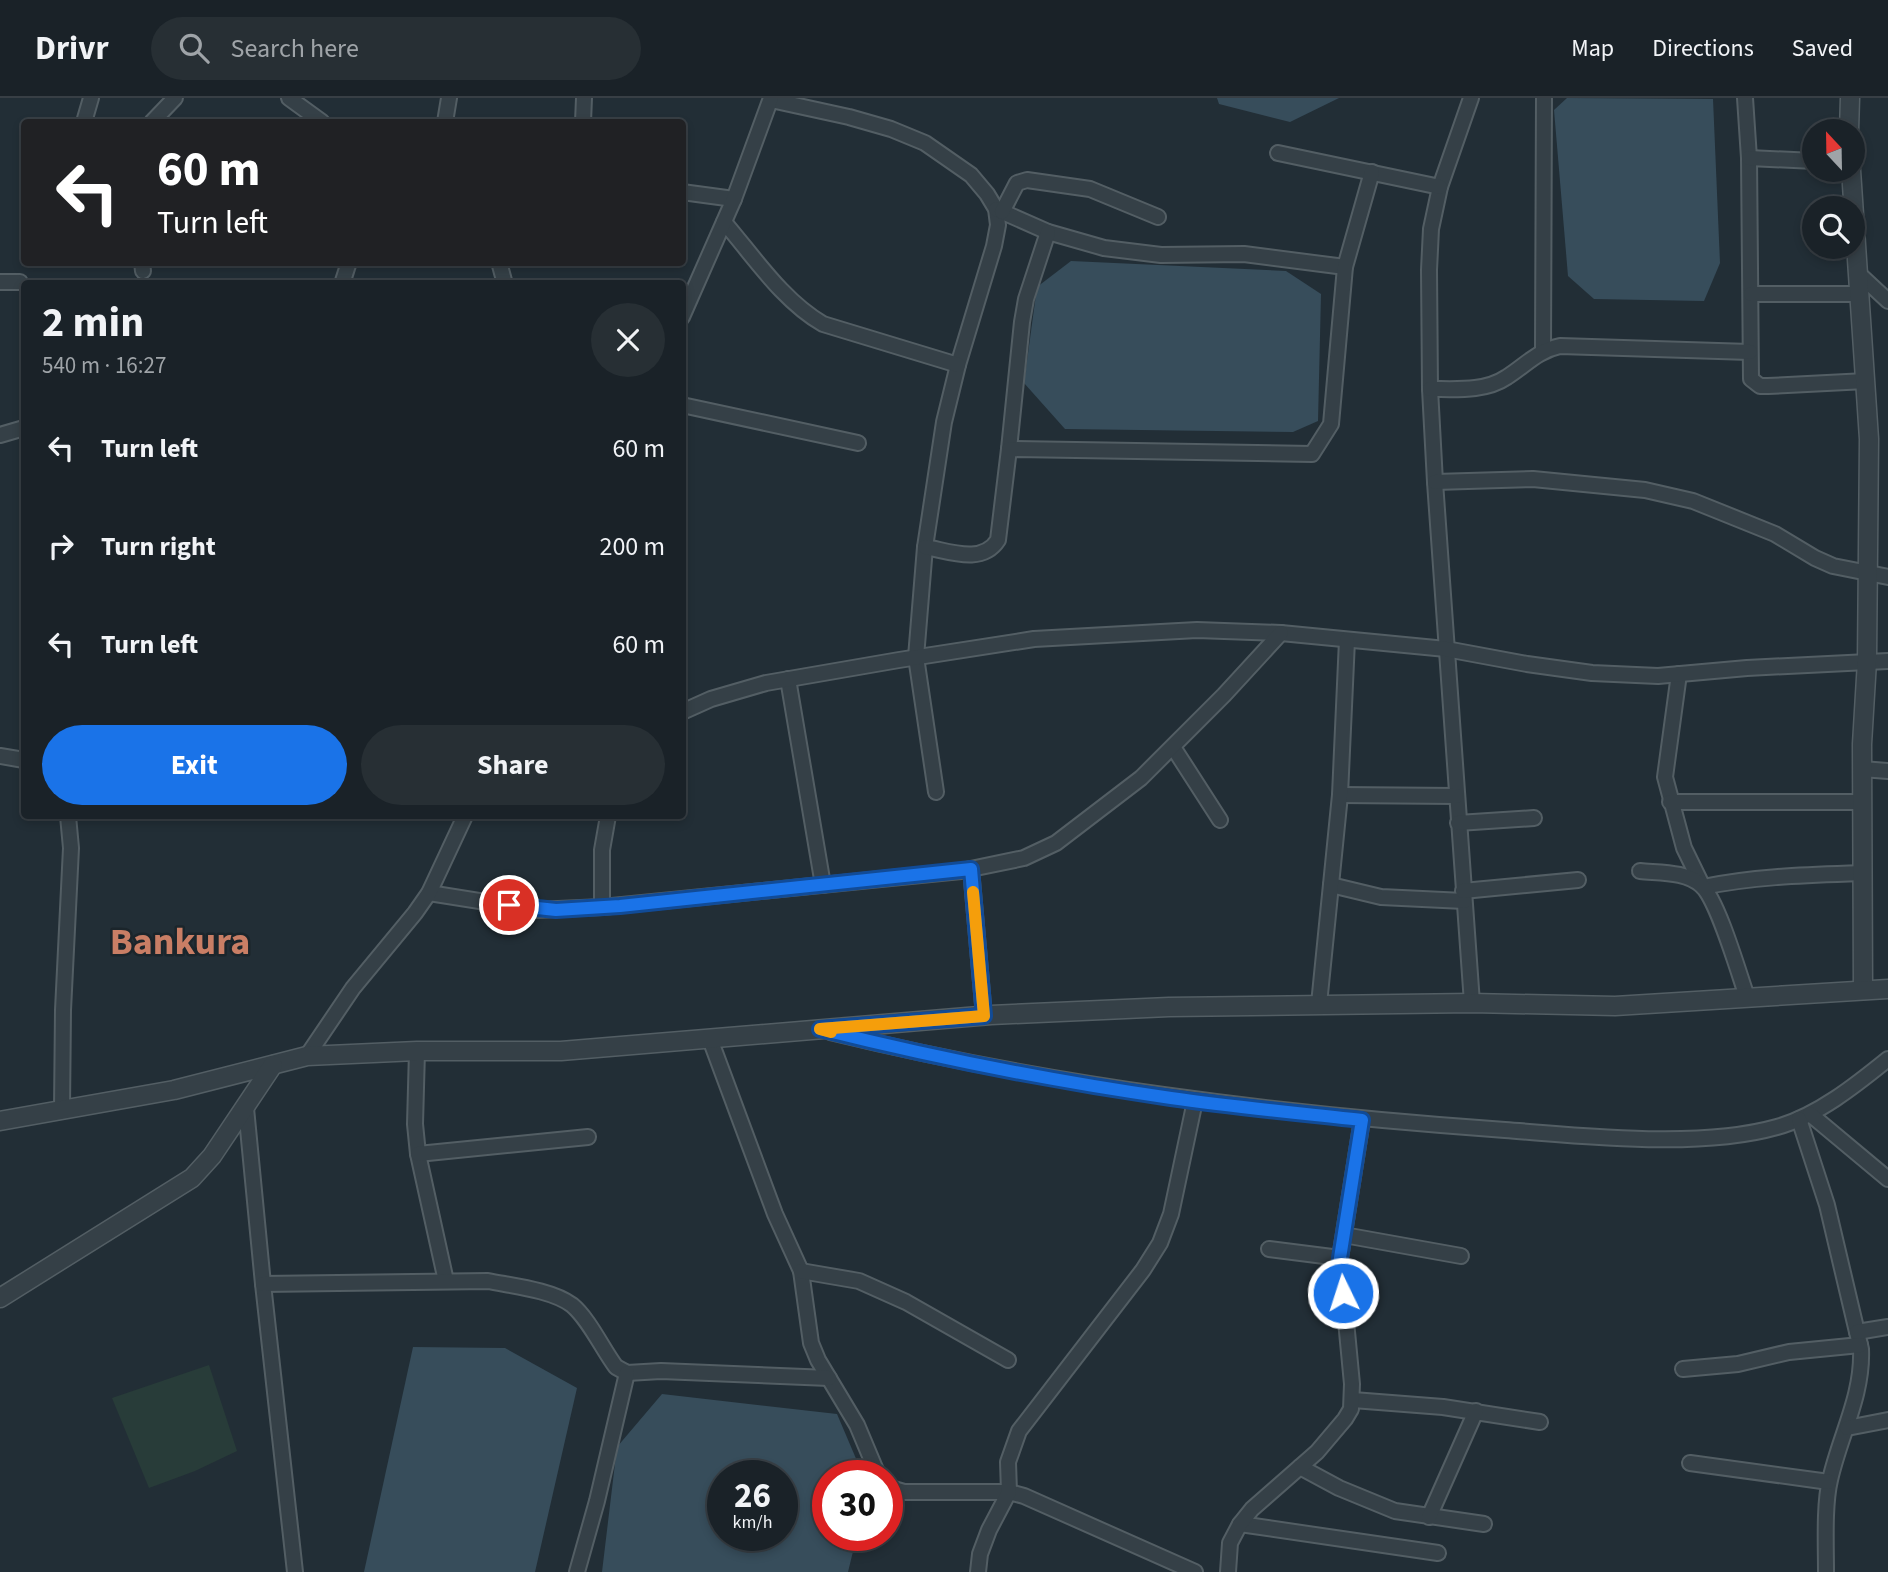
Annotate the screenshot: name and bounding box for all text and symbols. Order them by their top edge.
search box [151,17,641,80]
text: Drivr [35,25,109,72]
icon: search [175,29,213,67]
text: Search here [231,30,359,67]
text: Map [1571,31,1614,66]
text: Directions [1652,31,1754,66]
text: Saved [1792,31,1853,66]
north arrow [1802,119,1866,182]
map controls [1802,119,1865,259]
text: 60 m [157,135,261,205]
icon: left [42,147,133,238]
button: search [1802,196,1865,259]
text: Turn left [157,200,268,246]
text: 2 min [42,293,144,353]
button: close [591,303,665,377]
text: 540 m · 16:27 [42,349,166,382]
icon: left [42,429,80,467]
text: Turn left [101,430,198,467]
text: 60 m [612,430,665,467]
icon: right [42,527,80,565]
text: Turn right [101,528,216,565]
text: 200 m [599,528,665,565]
icon: left [42,625,80,663]
text: Turn left [101,626,198,663]
text: 60 m [612,626,665,663]
button: Exit [42,725,347,805]
button: Share [361,725,665,805]
pin [479,875,539,935]
icon: arrive [490,886,528,924]
district label: Bankura [110,915,250,969]
position arrow [1306,1256,1380,1330]
speed limit sign: 30 [812,1460,903,1551]
text: 26 [734,1471,771,1521]
text: km/h [733,1510,772,1535]

